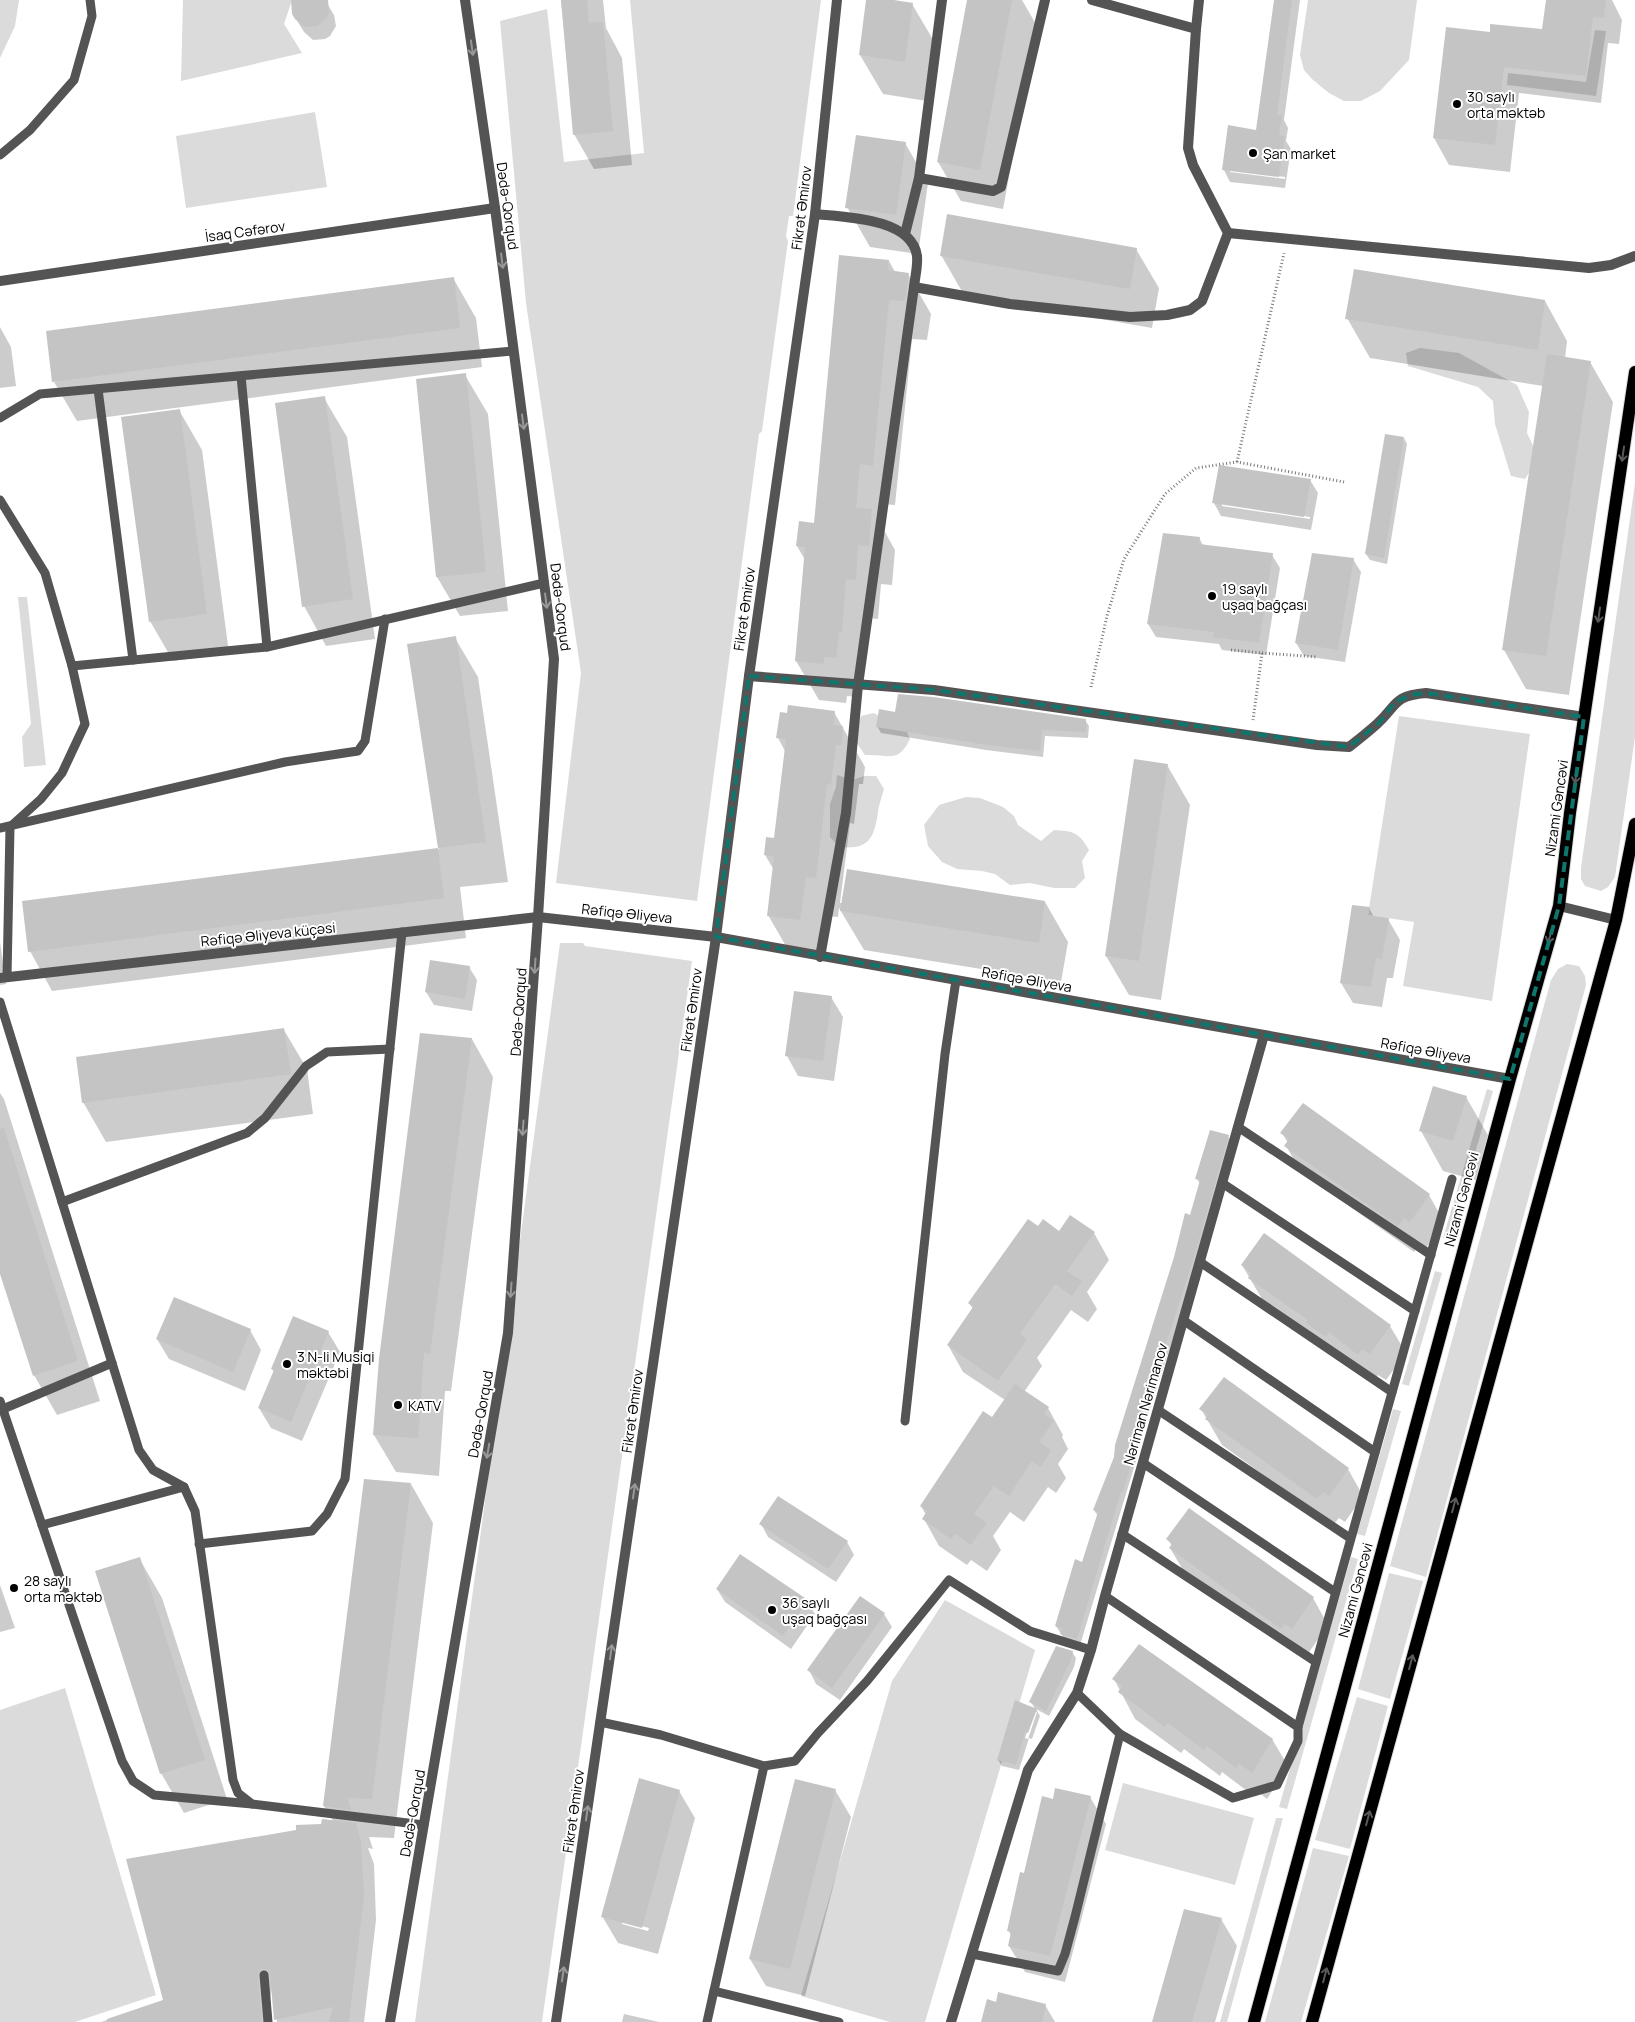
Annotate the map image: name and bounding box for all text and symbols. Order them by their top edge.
one-way arrow [467,40,477,56]
place label: 30 saylı orta məktəb [1467,87,1545,122]
marker: 30 saylı orta məktəb [1451,98,1463,110]
place label: Şan market [1263,144,1336,163]
marker: Şan market [1247,147,1259,159]
street label: Dədə-Qorqud [492,161,524,251]
street label: Fikrət Əmirov [786,165,816,251]
street label: İsaq Cəfərov [204,216,286,246]
one-way arrow [497,253,507,269]
one-way arrow [518,414,528,430]
one-way arrow [1618,446,1628,462]
street label: Dədə-Qorqud [546,562,576,652]
street label: Fikrət Əmirov [729,566,759,652]
place label: 19 saylı uşaq bağçası [1222,579,1307,614]
marker: 19 saylı uşaq bağçası [1206,590,1218,602]
one-way arrow [541,592,551,608]
one-way arrow [1594,607,1604,623]
street label: Nizami Gəncəvi [1540,758,1572,858]
one-way arrow [1570,768,1580,784]
street label: Rəfiqə Əliyeva [581,899,673,927]
street label: Rəfiqə Əliyeva küçəsi [200,917,336,951]
one-way arrow [1545,928,1554,944]
one-way arrow [530,958,540,974]
street label: Rəfiqə Əliyeva [980,962,1074,996]
street label: Dədə-Qorqud [505,967,531,1057]
street label: Fikrət Əmirov [676,967,706,1053]
street label: Rəfiqə Əliyeva [1379,1033,1473,1067]
one-way arrow [518,1120,527,1136]
street label: Nizami Gəncəvi [1439,1149,1483,1249]
one-way arrow [506,1282,515,1298]
street label: Nəriman Nərimanov [1119,1341,1171,1467]
place label: 3 N-li Musiqi məktəbi [297,1347,375,1382]
marker: 3 N-li Musiqi məktəbi [281,1358,293,1370]
street label: Fikrət Əmirov [617,1368,647,1454]
street label: Dədə-Qorqud [463,1369,497,1459]
place label: KATV [408,1396,442,1415]
marker: KATV [392,1399,404,1411]
one-way arrow [482,1442,492,1458]
one-way arrow [630,1484,640,1500]
one-way arrow [1450,1497,1459,1513]
street label: Nizami Gəncəvi [1333,1540,1377,1640]
place label: 28 saylı orta məktəb [24,1571,102,1606]
marker: 28 saylı orta məktəb [8,1582,20,1594]
place label: 36 saylı uşaq bağçası [782,1593,867,1628]
marker: 36 saylı uşaq bağçası [766,1604,778,1616]
one-way arrow [606,1645,616,1661]
one-way arrow [1407,1654,1416,1670]
street label: Dədə-Qorqud [395,1768,429,1858]
street label: Fikrət Əmirov [558,1768,588,1854]
one-way arrow [582,1805,592,1821]
one-way arrow [1364,1811,1373,1827]
one-way arrow [559,1966,569,1982]
one-way arrow [1321,1967,1330,1983]

